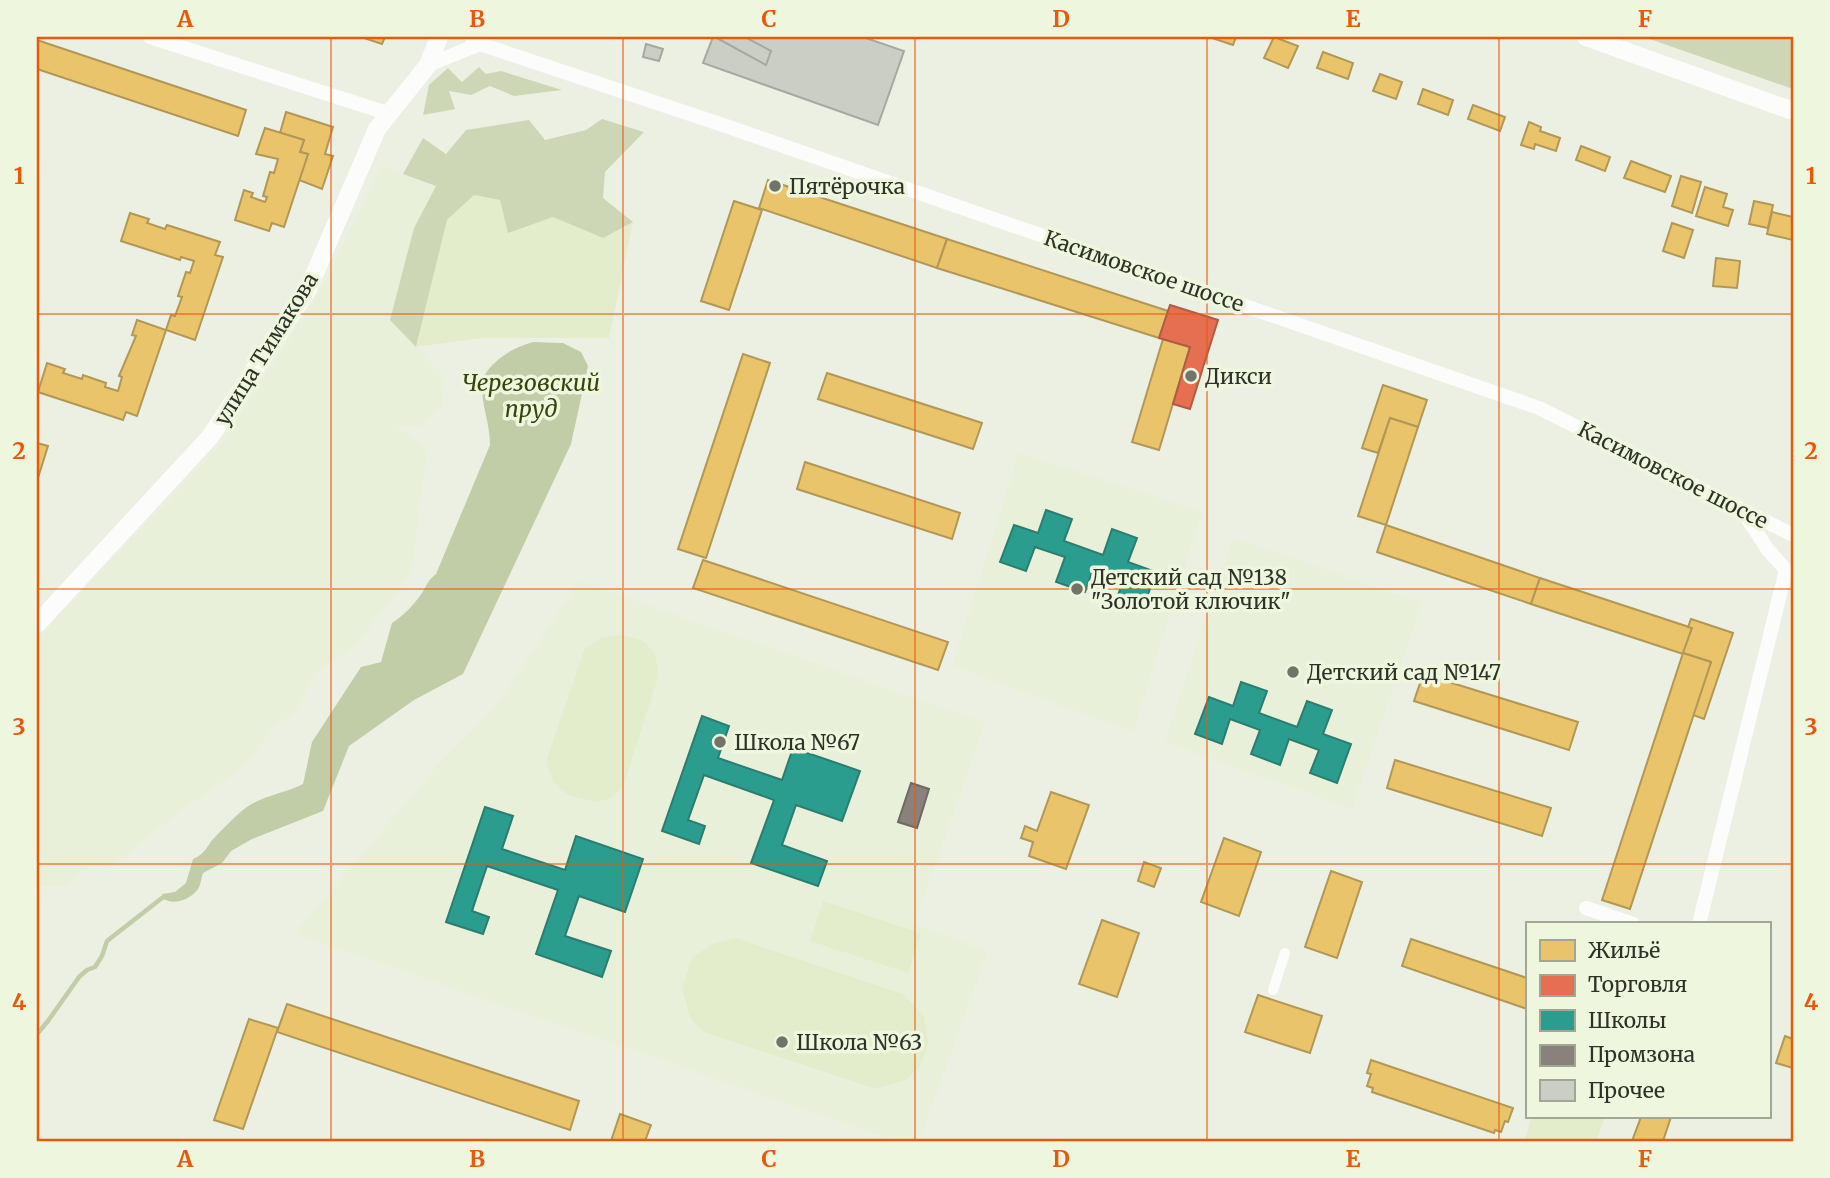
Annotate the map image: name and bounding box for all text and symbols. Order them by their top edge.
text: A [176,4,194,33]
text: B [469,4,485,33]
text: C [761,4,777,33]
text: D [1052,4,1070,33]
text: E [1345,4,1361,33]
text: F [1638,4,1652,33]
text: 1 [14,161,25,190]
text: 1 [1806,161,1817,190]
place label: Пятёрочка [789,173,905,200]
marker: Пятёрочка [767,178,783,194]
street label: Касимовское шоссе [1041,224,1247,318]
street label: улица Тимакова [208,267,324,431]
place label: Дикси [1205,363,1272,390]
water label: Черезовский пруд [462,368,600,423]
marker: Дикси [1183,368,1199,384]
street label: Касимовское шоссе [1574,415,1772,535]
text: 2 [12,436,26,465]
text: 2 [1804,436,1818,465]
place label: Детский сад №138 "Золотой ключик" [1091,564,1291,615]
marker: Детский сад №138 "Золотой ключик" [1069,581,1085,597]
place label: Детский сад №147 [1307,659,1501,686]
marker: Детский сад №147 [1285,664,1301,680]
text: 3 [12,712,26,741]
text: 3 [1804,712,1818,741]
place label: Школа №67 [734,729,860,756]
marker: Школа №67 [712,734,728,750]
legend [1526,922,1770,1118]
text: Жильё [1588,937,1660,964]
text: Торговля [1588,971,1687,998]
text: 4 [12,987,27,1016]
text: 4 [1804,987,1819,1016]
text: Школы [1588,1007,1666,1034]
place label: Школа №63 [796,1029,922,1056]
marker: Школа №63 [774,1034,790,1050]
text: Промзона [1588,1041,1695,1068]
text: Прочее [1588,1077,1665,1104]
text: A [176,1144,194,1173]
text: B [469,1144,485,1173]
text: C [761,1144,777,1173]
text: D [1052,1144,1070,1173]
text: E [1345,1144,1361,1173]
text: F [1638,1144,1652,1173]

